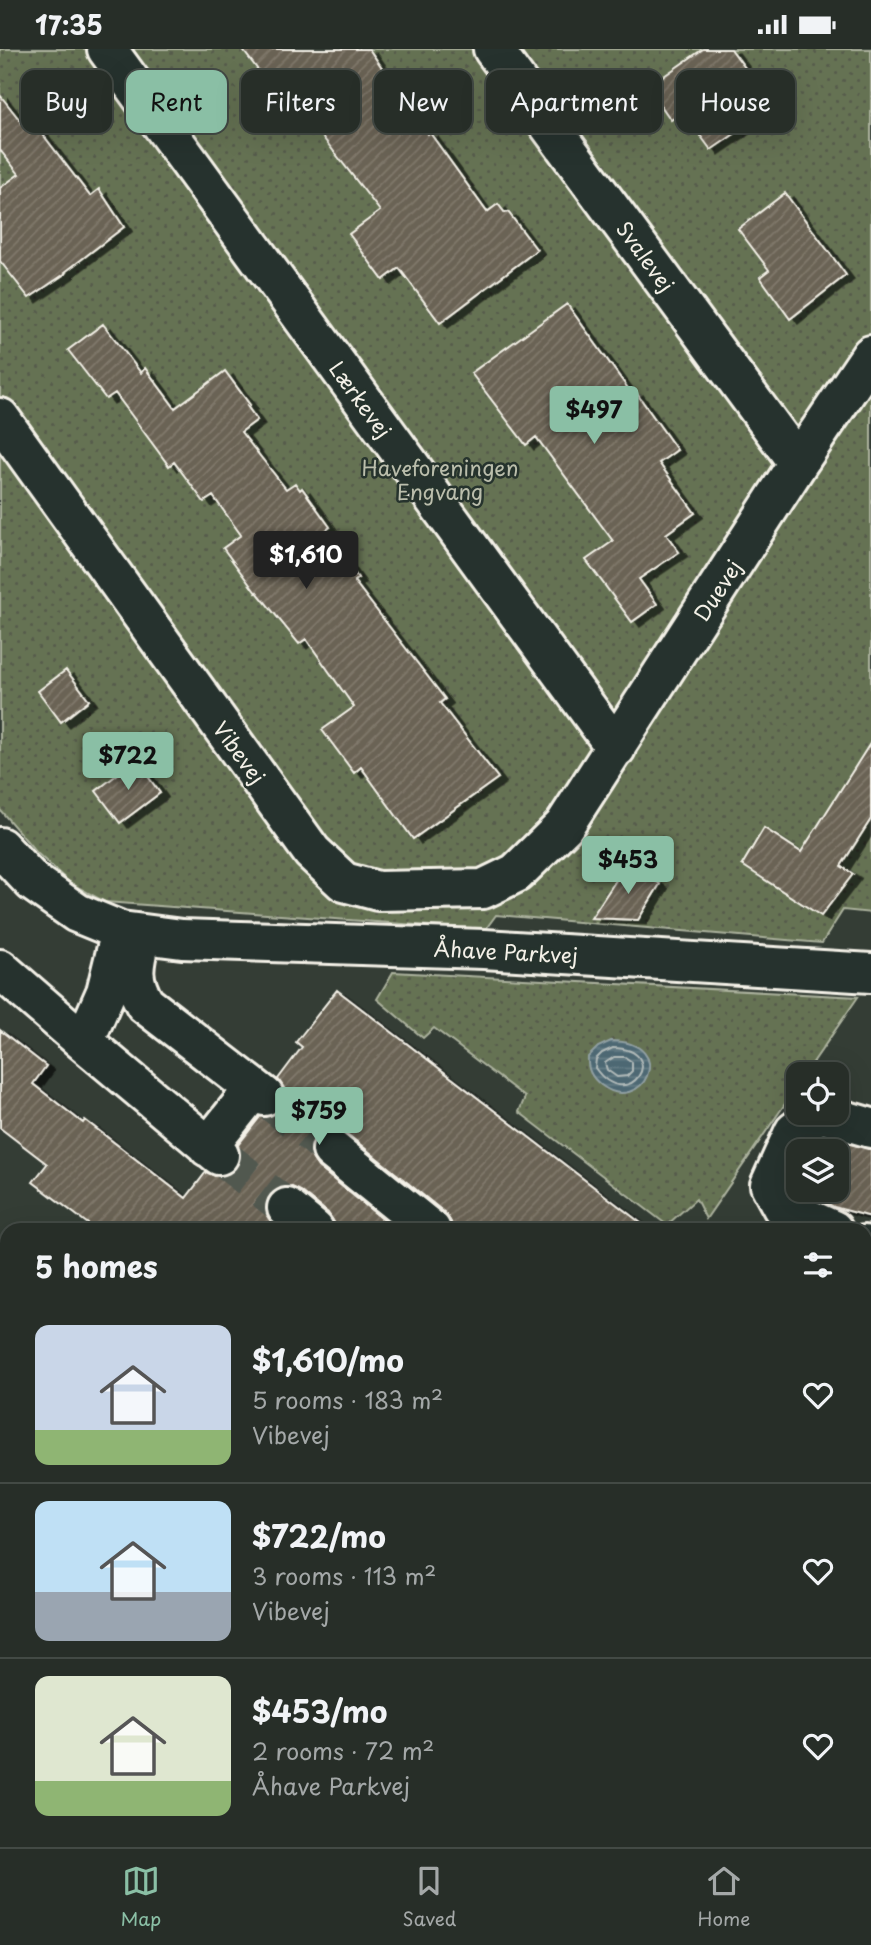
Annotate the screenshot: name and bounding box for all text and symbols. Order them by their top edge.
text: 17:35 [35,5,103,44]
chip: Buy [21,70,112,133]
chip: Rent [126,70,227,133]
chip: Filters [241,70,360,133]
chip: New [374,70,472,133]
chip: Apartment [486,70,662,133]
chip: House [676,70,795,133]
street label: Svalevej [609,214,683,298]
street label: Lærkevej [322,354,400,444]
pin: $497 [553,387,635,446]
text: $497 [566,391,622,426]
park label: Haveforeningen Engvang [361,451,519,507]
pin: $1,610 [249,531,363,591]
text: $1,610 [269,536,343,571]
street label: Duevej [685,553,749,627]
street label: Vibevej [206,714,274,790]
pin: $722 [87,733,169,792]
text: $722 [99,737,158,772]
pin: $453 [587,837,669,896]
text: $453 [598,841,658,876]
street label: Åhave Parkvej [433,931,579,971]
map controls [786,1062,849,1202]
button: locate [786,1062,849,1125]
pin: $759 [278,1087,360,1147]
text: $759 [291,1092,347,1127]
button: layers [786,1139,849,1202]
text: 5 homes [35,1243,158,1288]
icon: filters [799,1246,837,1284]
text: $1,610/mo [252,1337,404,1382]
icon: home [91,1353,175,1437]
icon: heart [799,1376,837,1414]
text: 5 rooms · 183 m² [252,1382,443,1417]
text: Vibevej [252,1417,330,1452]
text: $722/mo [252,1513,386,1558]
icon: home [91,1529,175,1613]
icon: heart [799,1552,837,1590]
text: 3 rooms · 113 m² [252,1558,436,1593]
text: Vibevej [252,1593,330,1628]
text: $453/mo [252,1688,387,1733]
icon: home [91,1704,175,1788]
icon: heart [799,1727,837,1765]
text: 2 rooms · 72 m² [252,1733,434,1768]
text: Åhave Parkvej [252,1768,410,1803]
tab: Map [121,1862,161,1932]
tab: Saved [402,1862,456,1932]
tab: Home [698,1862,750,1932]

